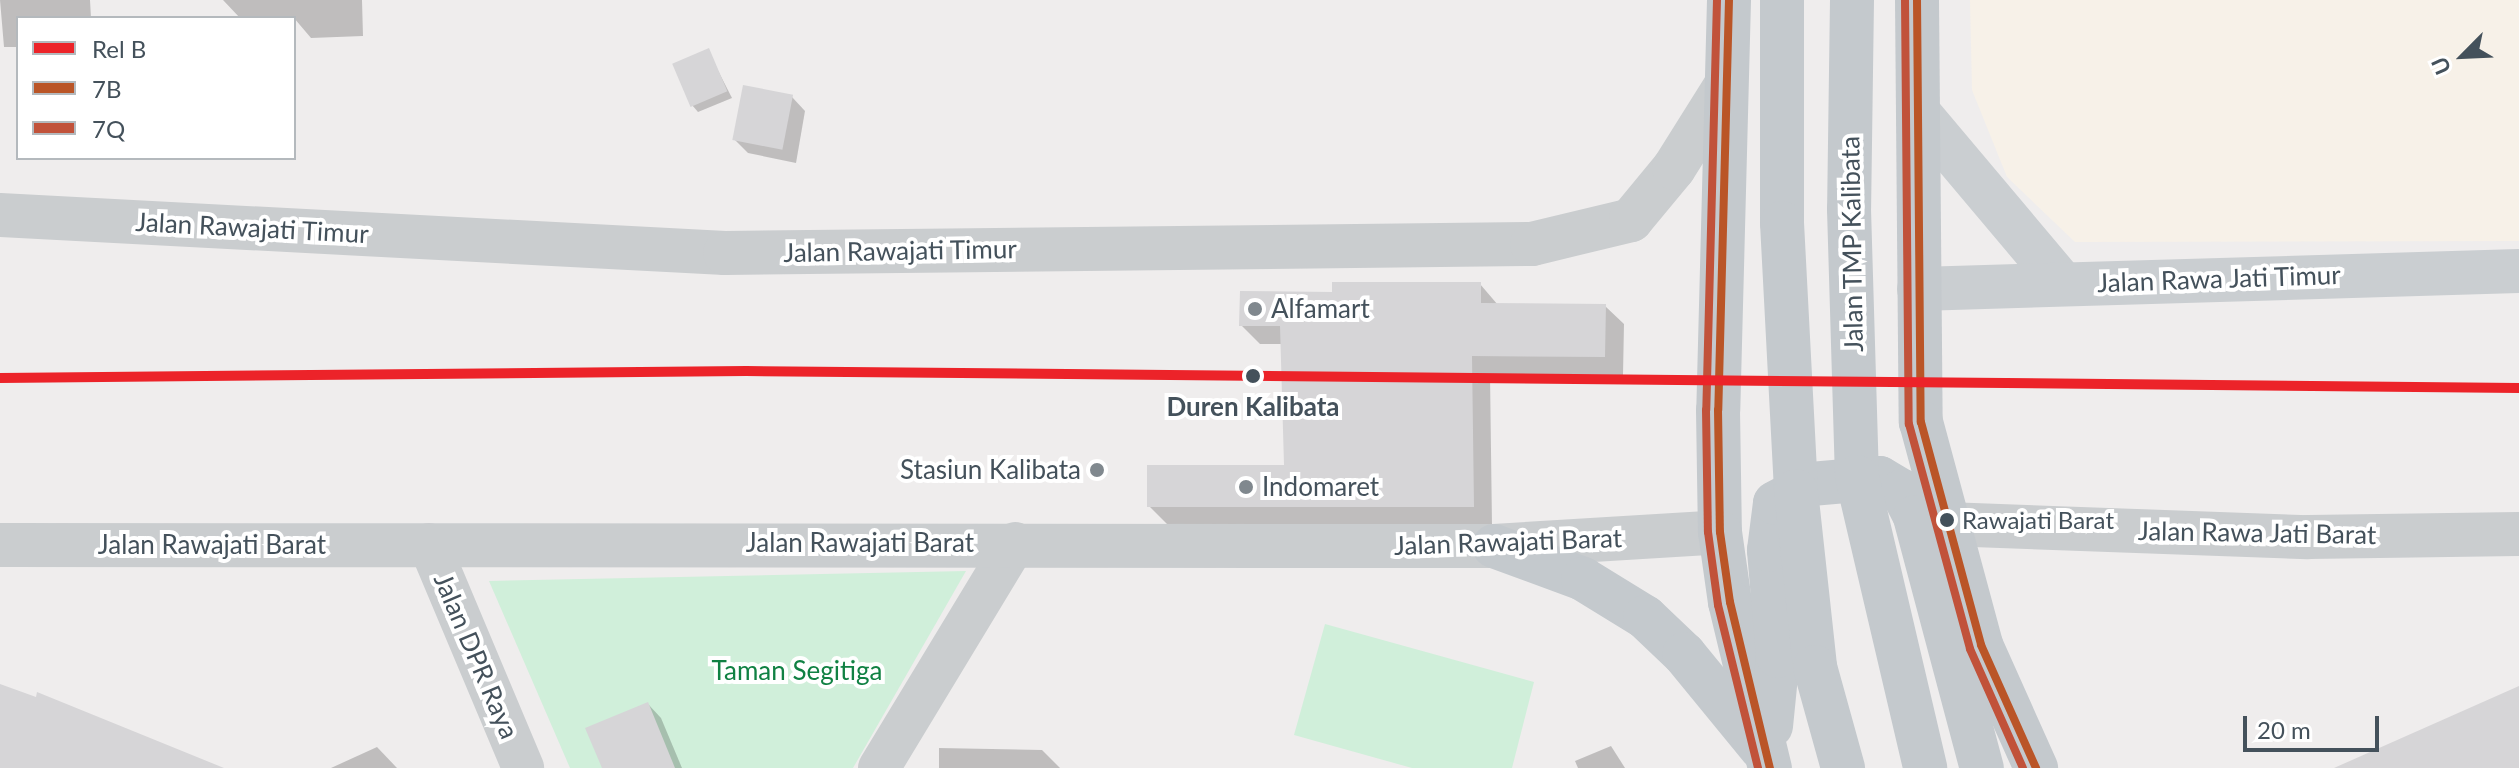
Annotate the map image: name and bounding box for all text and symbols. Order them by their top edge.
legend [16,16,296,160]
north arrow [2423,16,2503,96]
text: Rel B [92,34,146,63]
text: U [2425,53,2456,79]
text: 7B [92,74,121,103]
text: 7Q [92,114,125,143]
street label: Jalan TMP Kalibata [1835,135,1869,353]
street label: Jalan Rawajati Timur [134,206,370,250]
street label: Jalan Rawajati Timur [783,233,1017,269]
street label: Jalan Rawa Jati Timur [2096,259,2342,299]
place label: Alfamart [1271,293,1370,325]
marker: Alfamart [1246,300,1264,318]
marker: Duren Kalibata [1241,364,1265,388]
place label: Duren Kalibata [1166,391,1340,423]
place label: Stasiun Kalibata [900,454,1081,486]
marker: Stasiun Kalibata [1088,461,1106,479]
place label: Indomaret [1262,471,1379,503]
marker: Indomaret [1237,478,1255,496]
place label: Rawajati Barat [1962,506,2114,534]
marker: Rawajati Barat [1939,512,1955,528]
street label: Jalan Rawa Jati Barat [2137,515,2377,551]
street label: Jalan Rawajati Barat [1393,522,1623,562]
street label: Jalan Rawajati Barat [746,527,974,559]
street label: Jalan Rawajati Barat [98,529,326,561]
street label: Jalan DPR Raya [427,569,525,743]
park label: Taman Segitiga [712,655,882,687]
scale bar [2247,700,2383,750]
text: 20 m [2257,715,2311,744]

